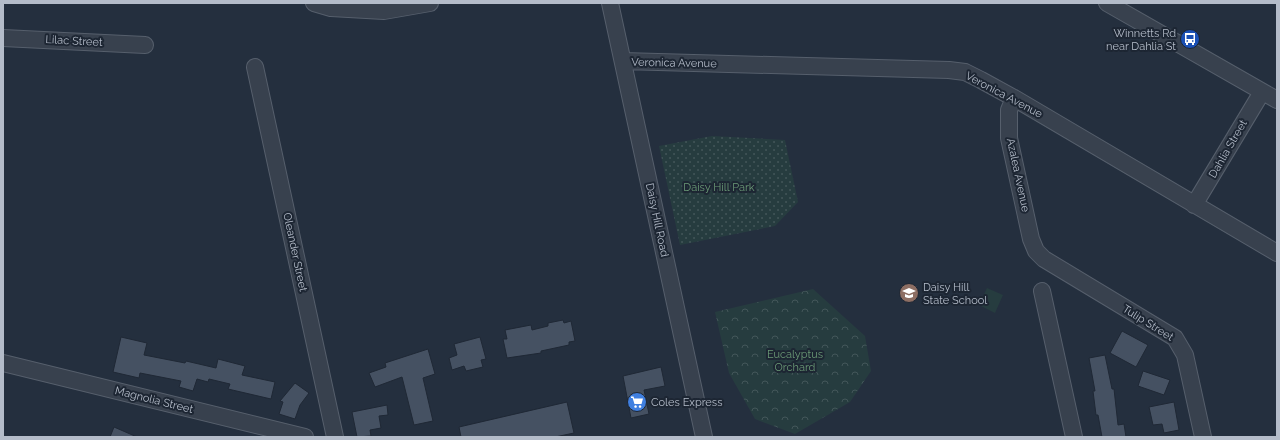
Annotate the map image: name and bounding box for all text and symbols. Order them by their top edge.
place label: Winnetts Rd near Dahlia St [1106,27,1176,53]
bus stop icon: Winnetts Rd near Dahlia St [1179,28,1201,50]
street label: Lilac Street [45,33,103,49]
street label: Veronica Avenue [631,56,717,70]
street label: Veronica Avenue [963,69,1045,121]
street label: Dahlia Street [1206,117,1250,180]
street label: Azalea Avenue [1004,137,1032,214]
park label: Daisy Hill Park [683,181,755,194]
street label: Daisy Hill Road [643,182,671,258]
street label: Oleander Street [280,211,310,293]
place label: Daisy Hill State School [923,281,987,307]
school or university icon: Daisy Hill State School [898,282,920,304]
street label: Tulip Street [1120,302,1176,344]
park label: Eucalyptus Orchard [767,348,823,374]
street label: Magnolia Street [114,384,195,416]
supermarket icon: Coles Express [626,391,648,413]
place label: Coles Express [651,396,722,409]

